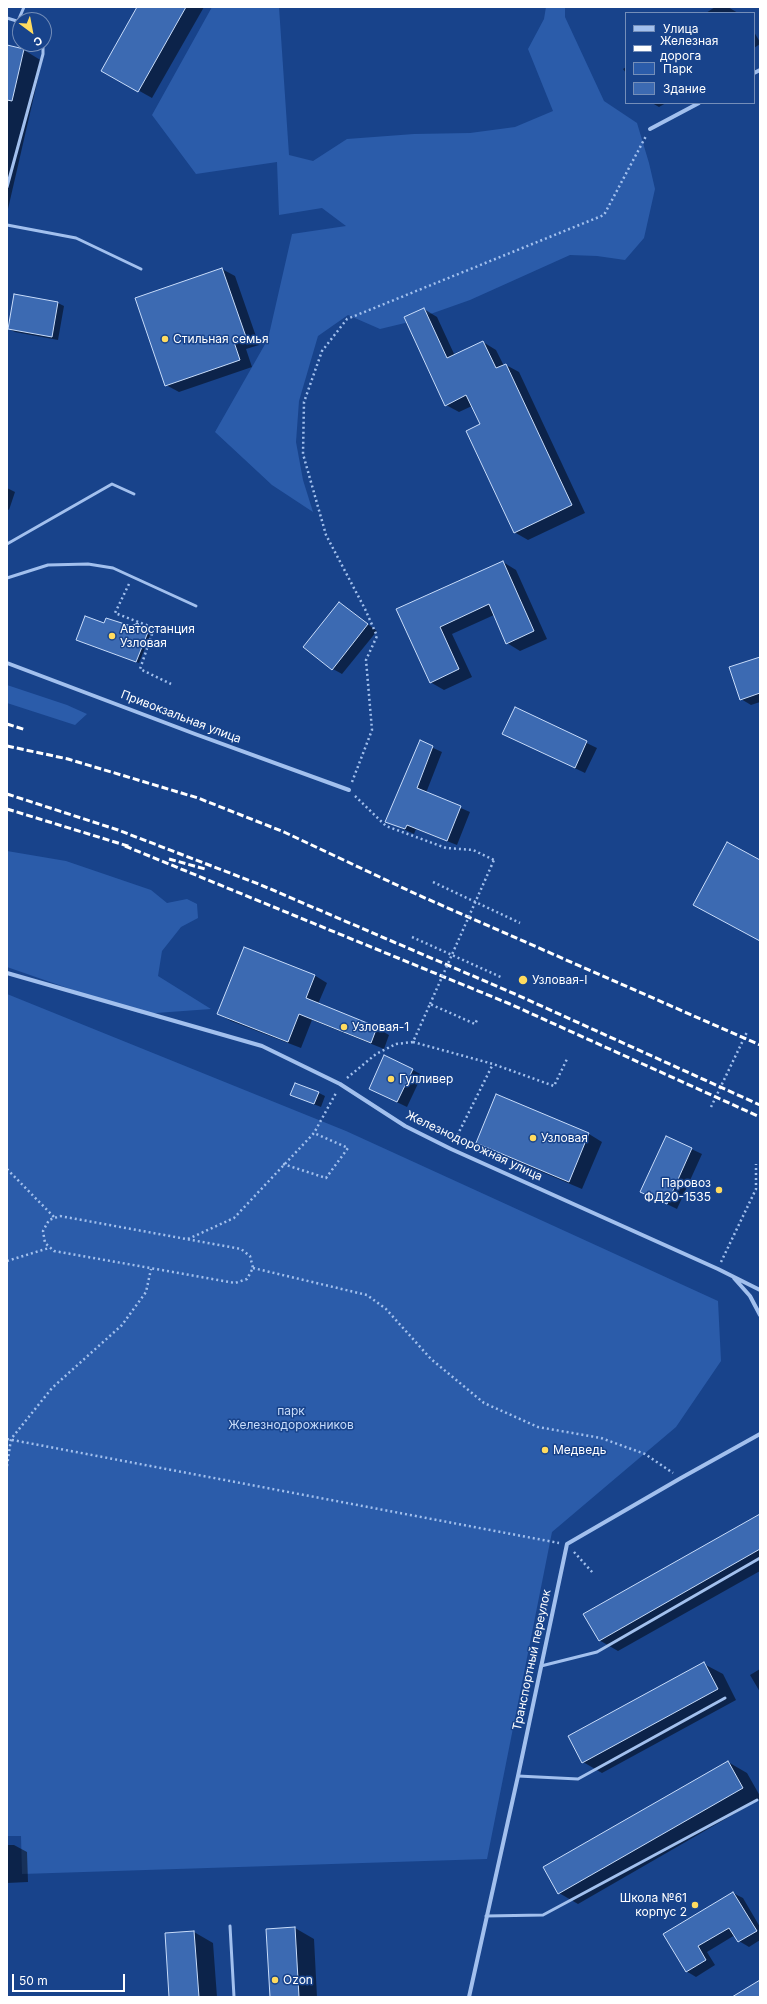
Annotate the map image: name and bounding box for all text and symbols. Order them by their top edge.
north arrow [12,12,52,52]
legend [625,12,755,104]
text: Улица [663,21,698,36]
text: С [31,33,45,49]
text: Железная дорога [660,33,718,63]
text: Парк [663,61,693,76]
text: Здание [663,81,706,96]
place label: Стильная семья [173,332,269,346]
marker: Стильная семья [160,334,170,344]
place label: Автостанция Узловая [120,622,195,650]
marker: Автостанция Узловая [107,631,117,641]
street label: Привокзальная улица [119,687,243,747]
place label: Узловая-I [532,973,588,987]
marker: Узловая-I [517,974,529,986]
place label: Узловая-1 [352,1020,409,1034]
marker: Узловая-1 [339,1022,349,1032]
place label: Гулливер [399,1072,453,1086]
marker: Гулливер [386,1074,396,1084]
street label: Железнодорожная улица [403,1108,545,1184]
place label: Узловая [541,1131,588,1145]
marker: Узловая [528,1133,538,1143]
place label: Паровоз ФД20-1535 [644,1176,711,1204]
marker: Паровоз ФД20-1535 [714,1185,724,1195]
park label: парк Железнодорожников [228,1404,354,1432]
place label: Медведь [553,1443,606,1457]
marker: Медведь [540,1445,550,1455]
street label: Транспортный переулок [510,1588,554,1732]
place label: Школа №61 корпус 2 [620,1891,687,1919]
marker: Школа №61 корпус 2 [690,1900,700,1910]
scale bar [14,1966,127,1992]
text: 50 m [19,1973,48,1988]
place label: Ozon [283,1973,313,1987]
marker: Ozon [270,1975,280,1985]

